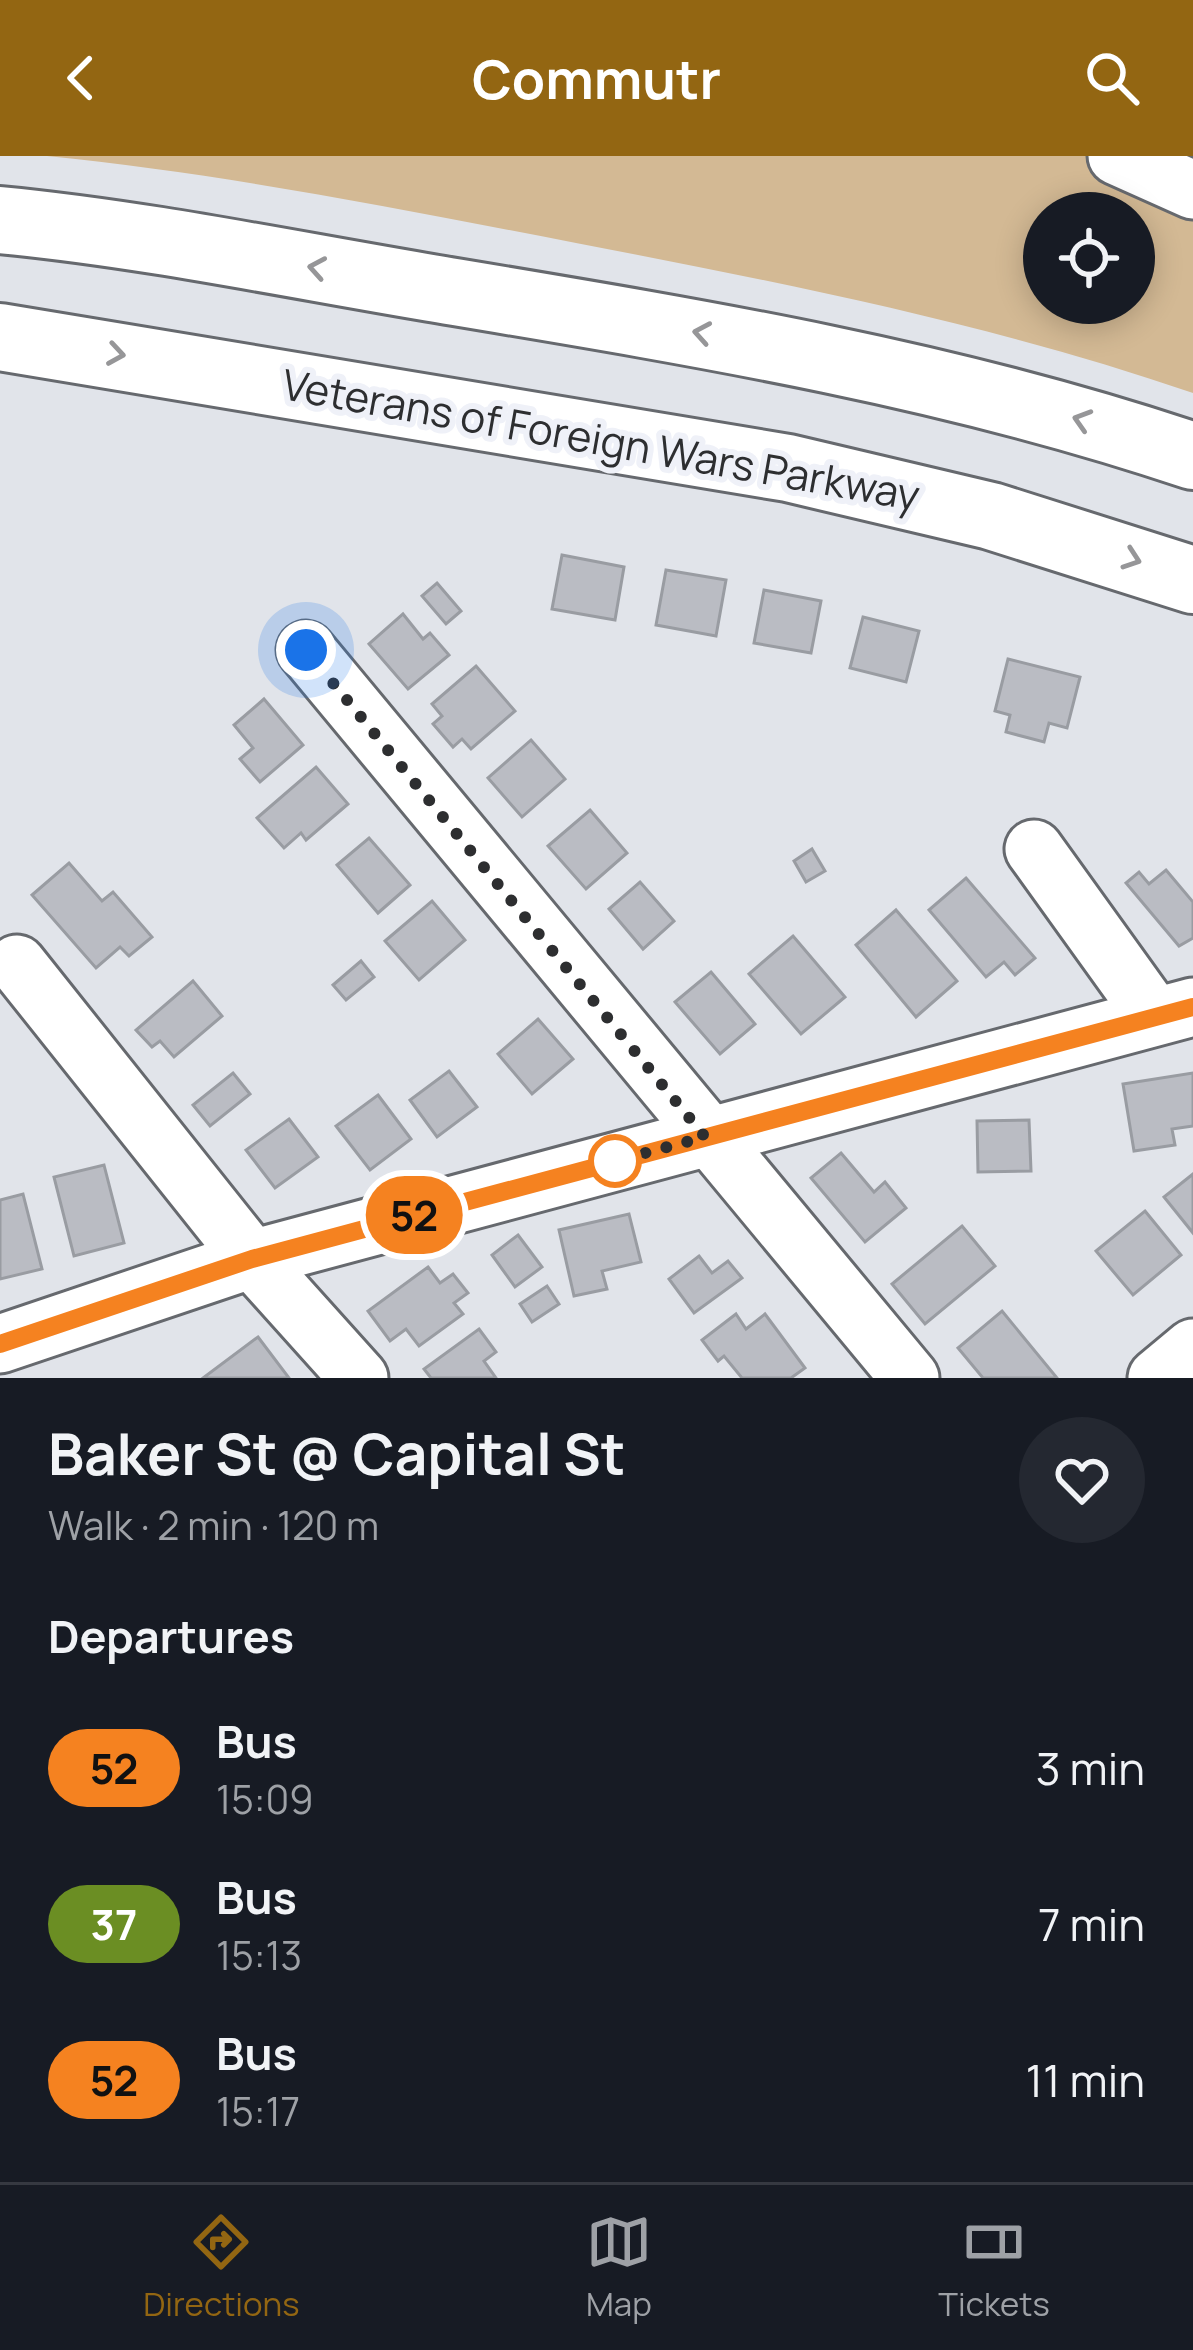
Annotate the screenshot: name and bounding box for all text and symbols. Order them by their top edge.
text: Commutr [472,41,721,115]
icon: back [48,45,114,111]
icon: search [1079,45,1145,111]
map controls [1023,192,1155,324]
button: locate [1023,192,1155,324]
one-way arrow [307,257,327,282]
one-way arrow [692,321,712,346]
one-way arrow [105,340,125,365]
street label: Veterans of Foreign Wars Parkway [278,354,924,524]
one-way arrow [1072,409,1093,434]
one-way arrow [1120,545,1141,569]
your location [276,620,336,680]
unlabelled marker [590,1136,640,1186]
line badge: 52 [360,1176,468,1254]
text: 52 [390,1186,438,1244]
text: Baker St @ Capital St [48,1414,625,1492]
button: heart [1019,1417,1145,1543]
text: Walk · 2 min · 120 m [48,1498,379,1552]
text: Departures [48,1605,294,1667]
text: Bus [216,1710,297,1772]
text: 3 min [1036,1737,1145,1799]
text: 52 [90,1739,138,1797]
text: 15:09 [216,1772,313,1826]
text: Bus [216,1866,297,1928]
text: 7 min [1038,1893,1145,1955]
text: 37 [91,1895,137,1953]
text: 15:13 [216,1928,302,1982]
text: Bus [216,2022,297,2084]
text: 11 min [1026,2049,1145,2111]
text: 52 [90,2051,138,2109]
text: 15:17 [216,2084,300,2138]
tab: Directions [143,2209,300,2326]
tab: Map [586,2209,652,2326]
tab: Tickets [938,2209,1050,2326]

